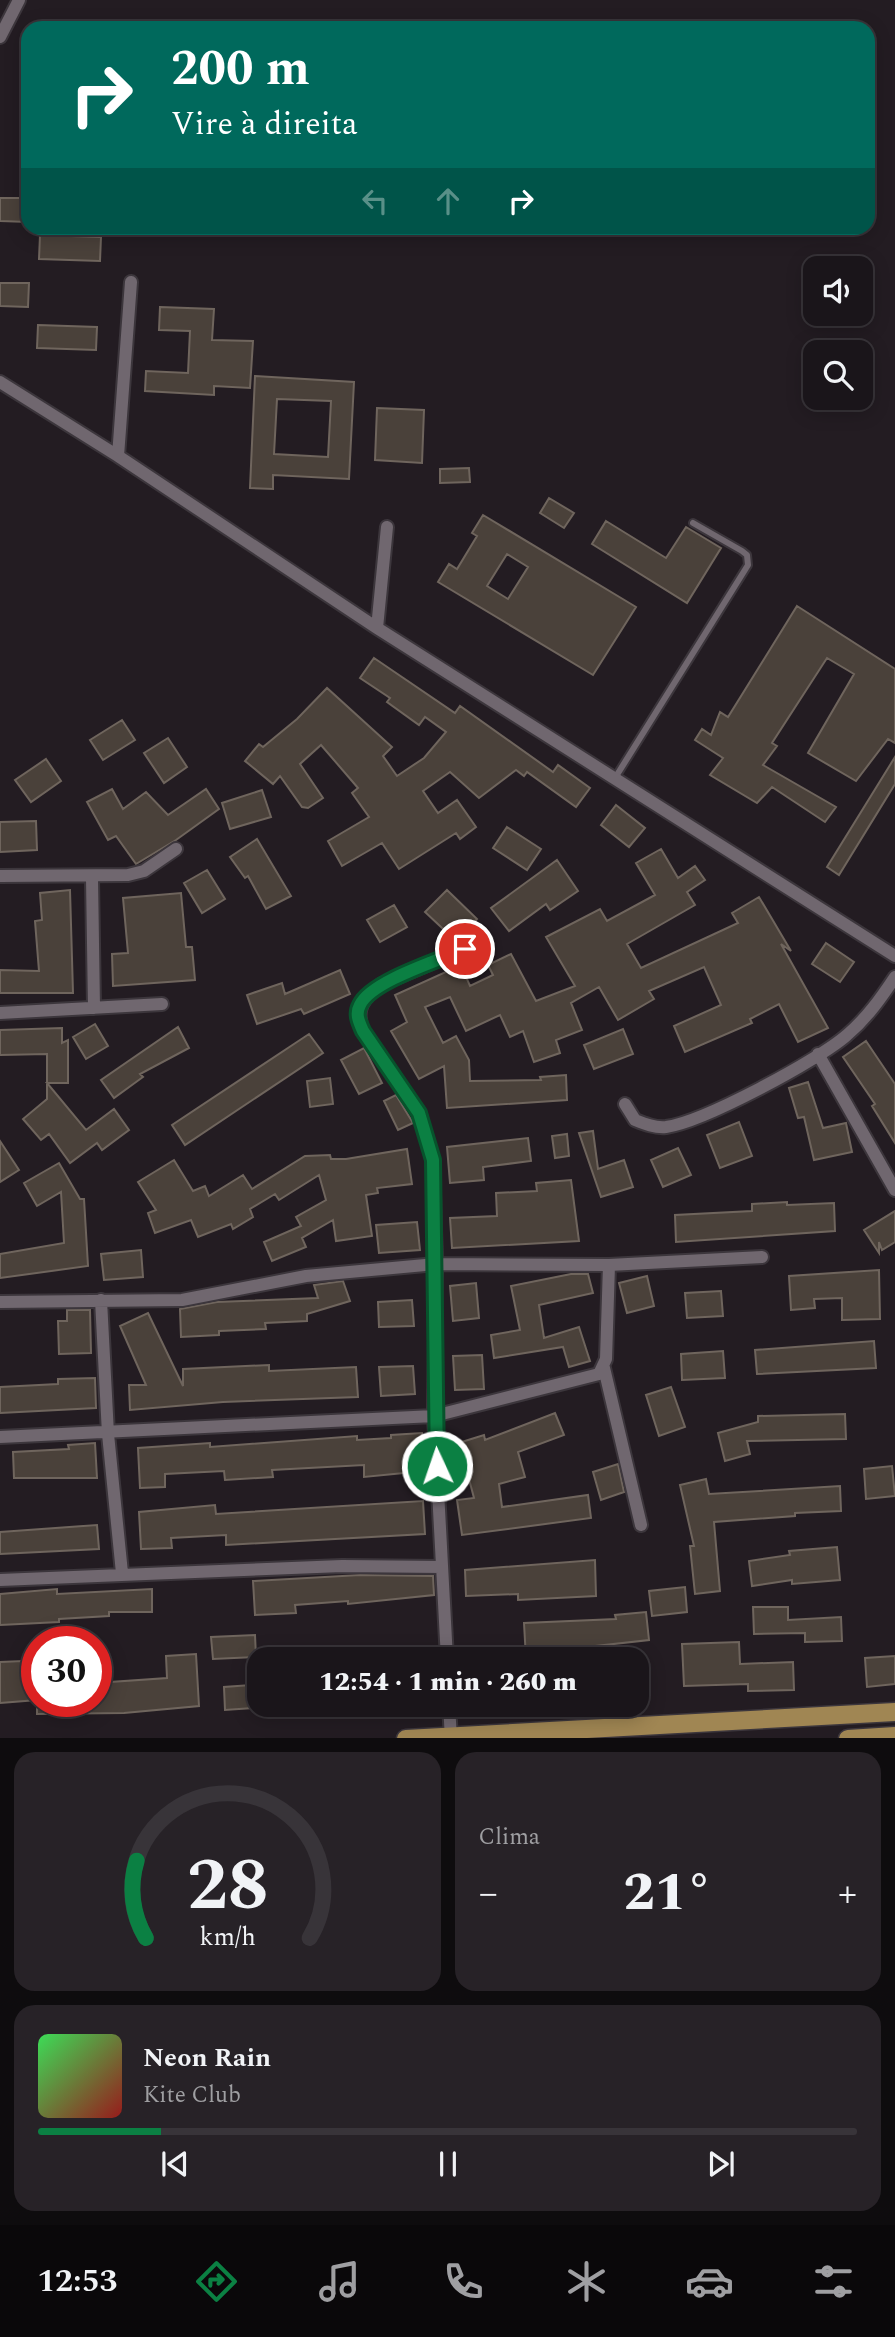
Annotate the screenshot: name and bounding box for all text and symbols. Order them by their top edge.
text: 200 m [171,32,310,107]
icon: right [56,49,147,140]
text: Vire à direita [171,100,358,149]
icon: left [356,182,394,220]
icon: ahead [429,182,467,220]
icon: right [502,182,540,220]
map controls [803,256,873,410]
button: sound [803,256,873,326]
button: search [803,340,873,410]
pin [435,919,495,979]
icon: arrive [446,930,484,968]
position arrow [400,1429,474,1503]
speed limit sign: 30 [21,1626,112,1717]
text: 12:54 · 1 min · 260 m [319,1662,577,1702]
text: Clima [479,1820,540,1855]
text: 28 [186,1831,268,1942]
text: 21° [624,1854,712,1933]
text: − [479,1865,498,1923]
text: + [838,1865,857,1923]
text: km/h [199,1918,255,1956]
text: Neon Rain [143,2038,271,2078]
text: Kite Club [143,2078,241,2113]
icon: previous [156,2145,194,2183]
icon: pause [429,2145,467,2183]
icon: next [702,2145,740,2183]
text: 12:53 [37,2257,118,2306]
icon: directions [192,2257,241,2306]
icon: music [315,2257,364,2306]
icon: phone [439,2257,488,2306]
icon: climate [562,2257,611,2306]
icon: car [685,2257,734,2306]
icon: filters [809,2257,858,2306]

